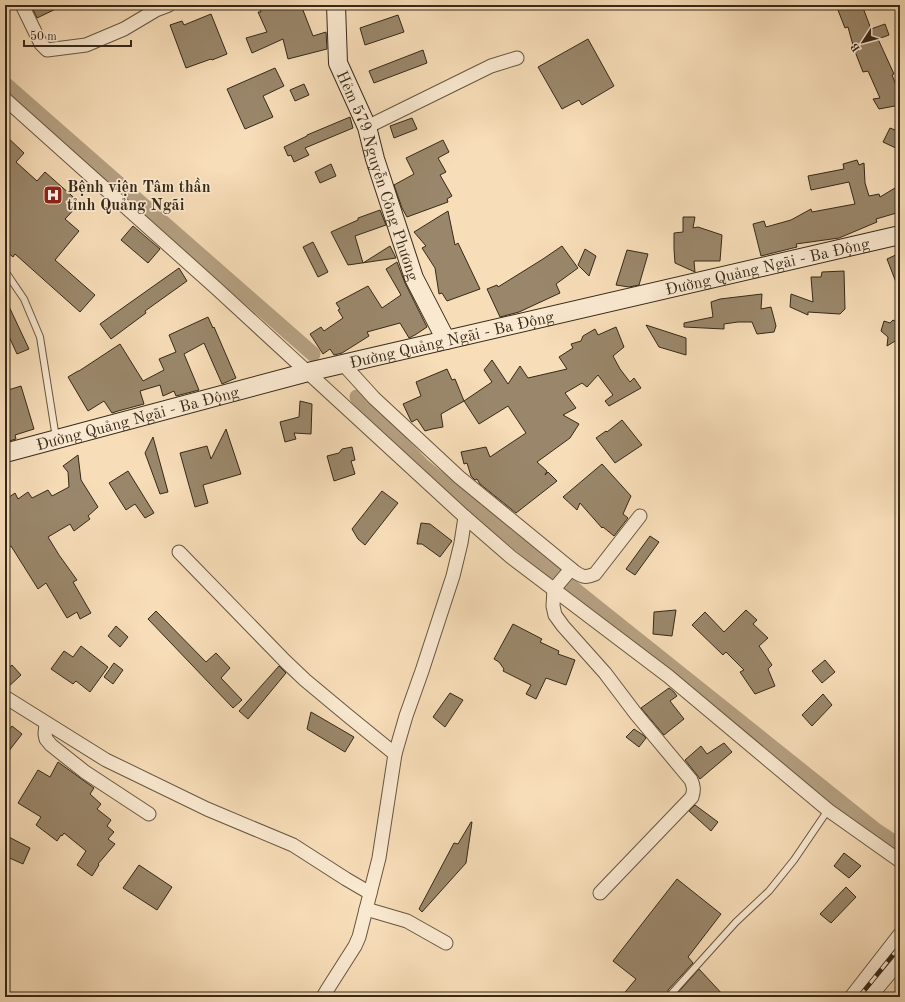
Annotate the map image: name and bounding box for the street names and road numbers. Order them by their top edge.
street label: Hẻm 579 Nguyễn Công Phương [333,69,421,284]
street label: Đường Quảng Ngãi - Ba Động [664,236,872,299]
street label: Đường Quảng Ngãi - Ba Động [348,309,556,372]
street label: Đường Quảng Ngãi - Ba Động [35,385,241,454]

